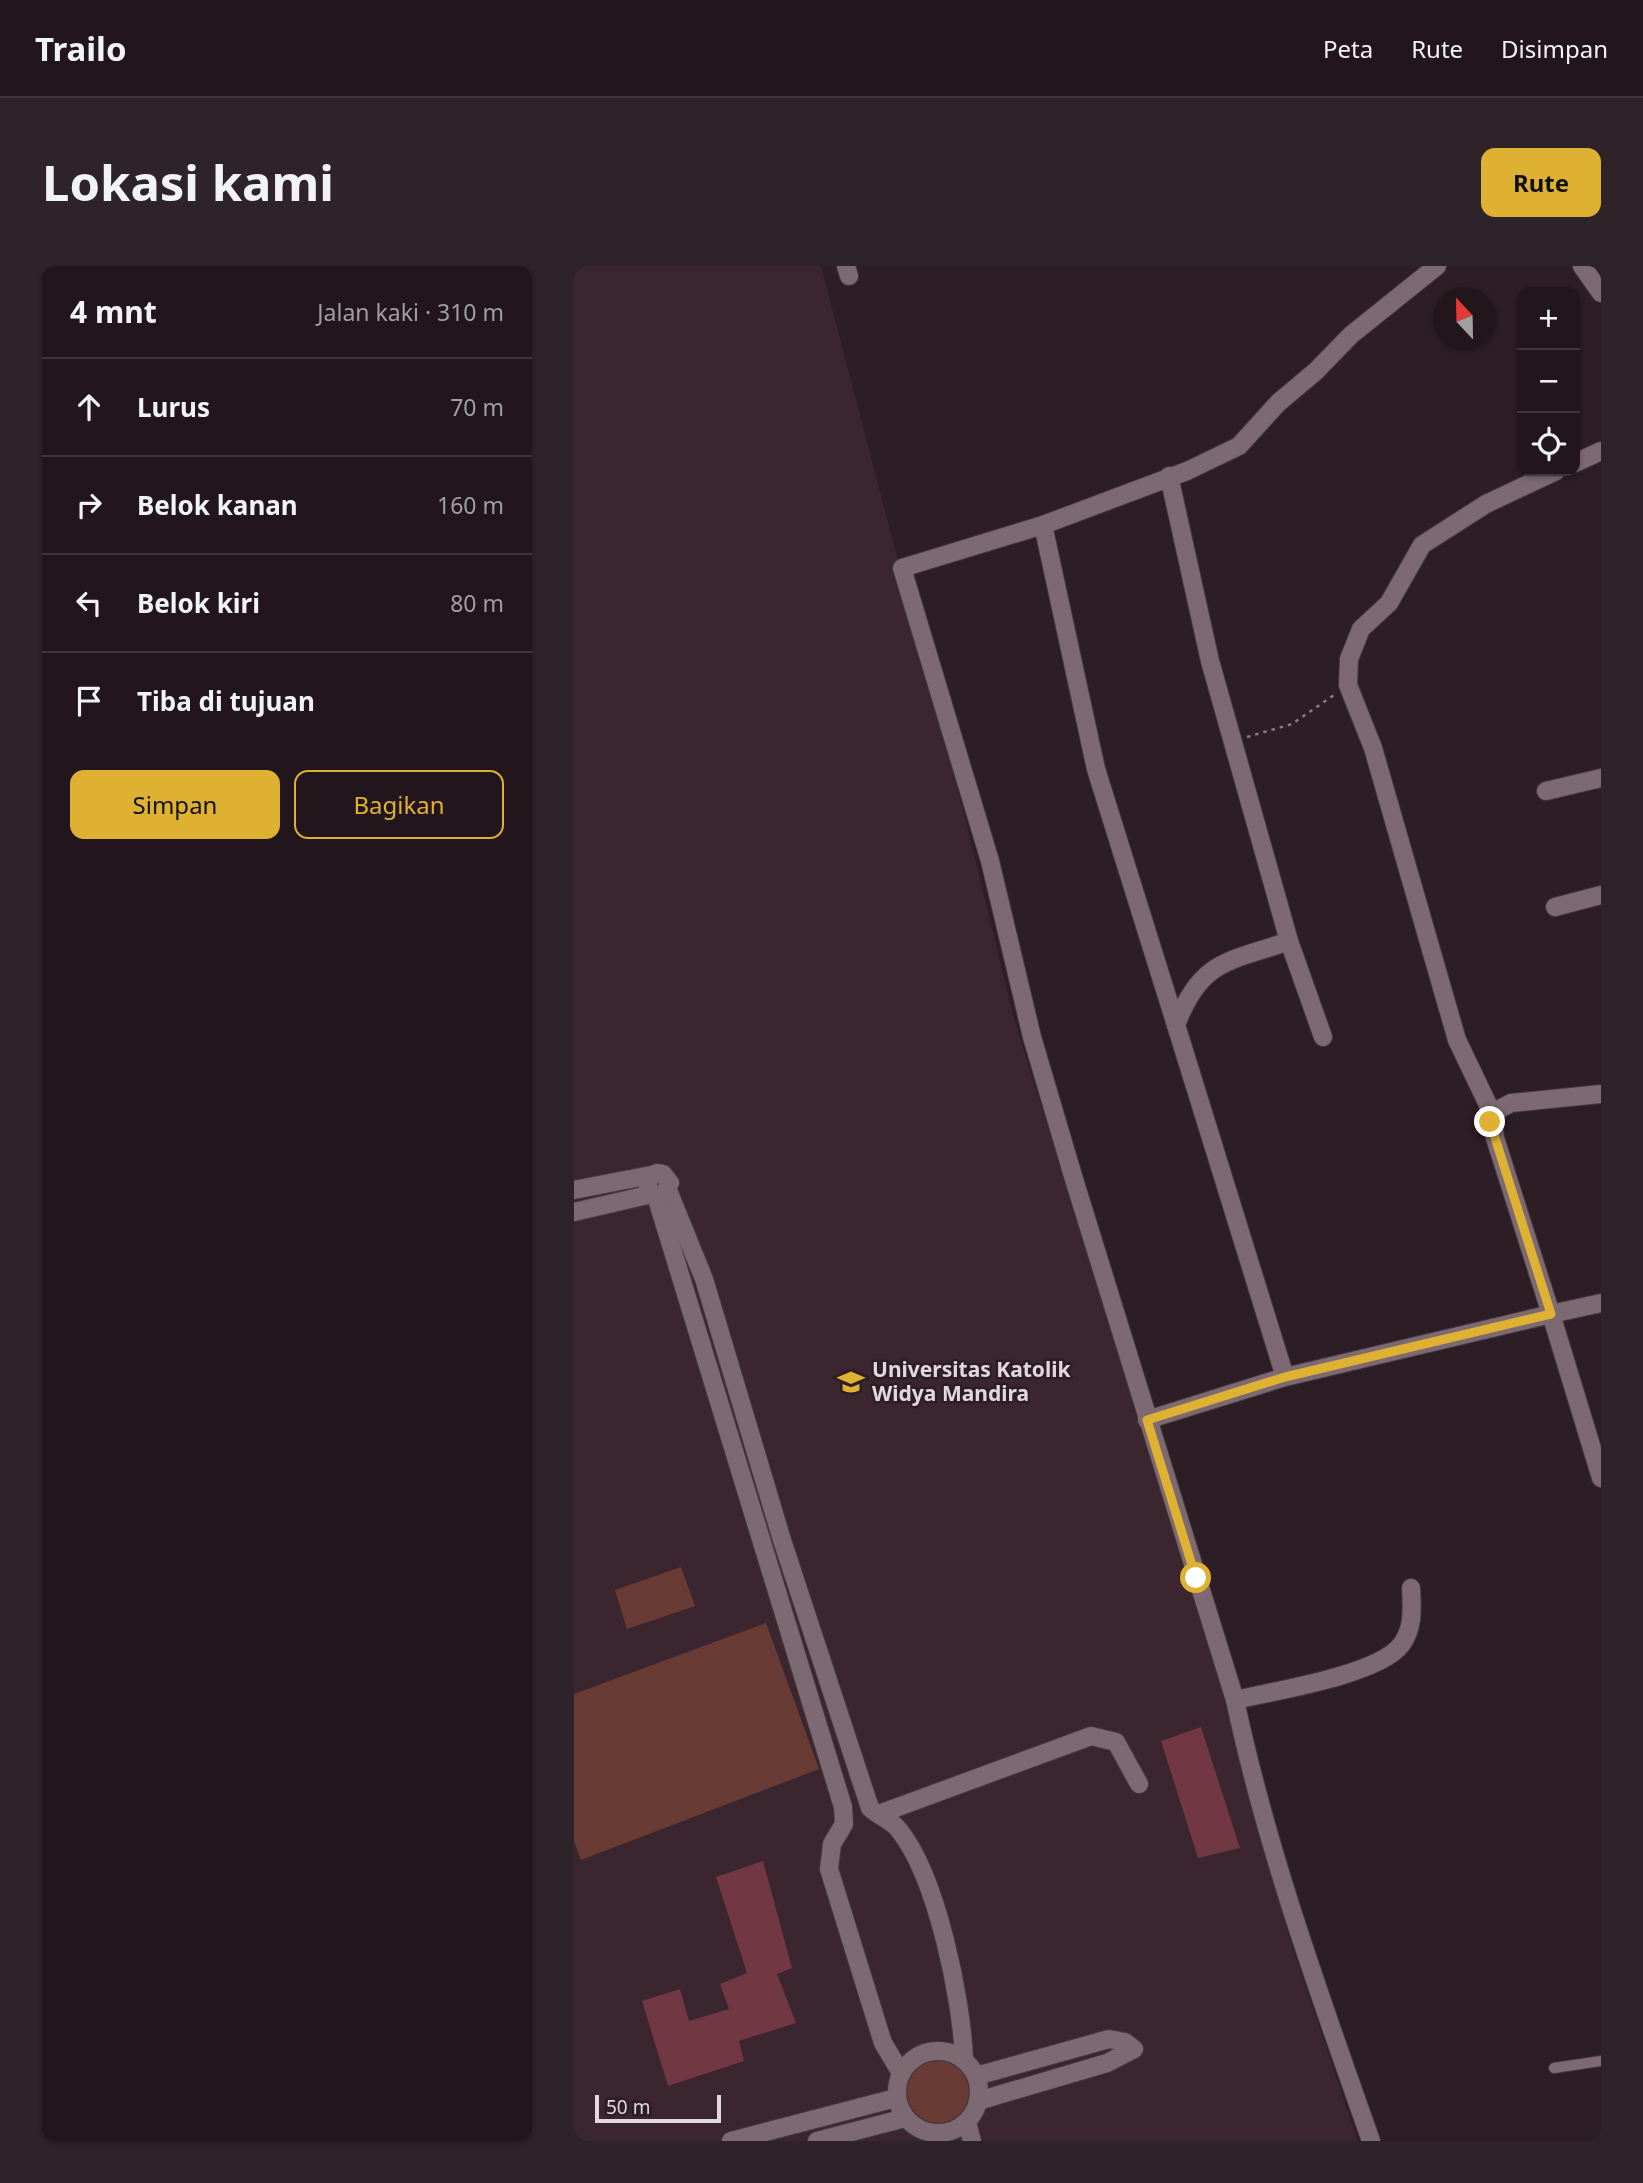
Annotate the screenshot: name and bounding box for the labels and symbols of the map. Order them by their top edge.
north arrow [1433,287,1496,350]
route end [1474,1106,1505,1137]
place label: Universitas Katolik Widya Mandira [872,1355,1072,1407]
school or university icon: Universitas Katolik Widya Mandira [836,1367,866,1397]
route start [1180,1562,1211,1593]
scale bar [595,2092,721,2124]

